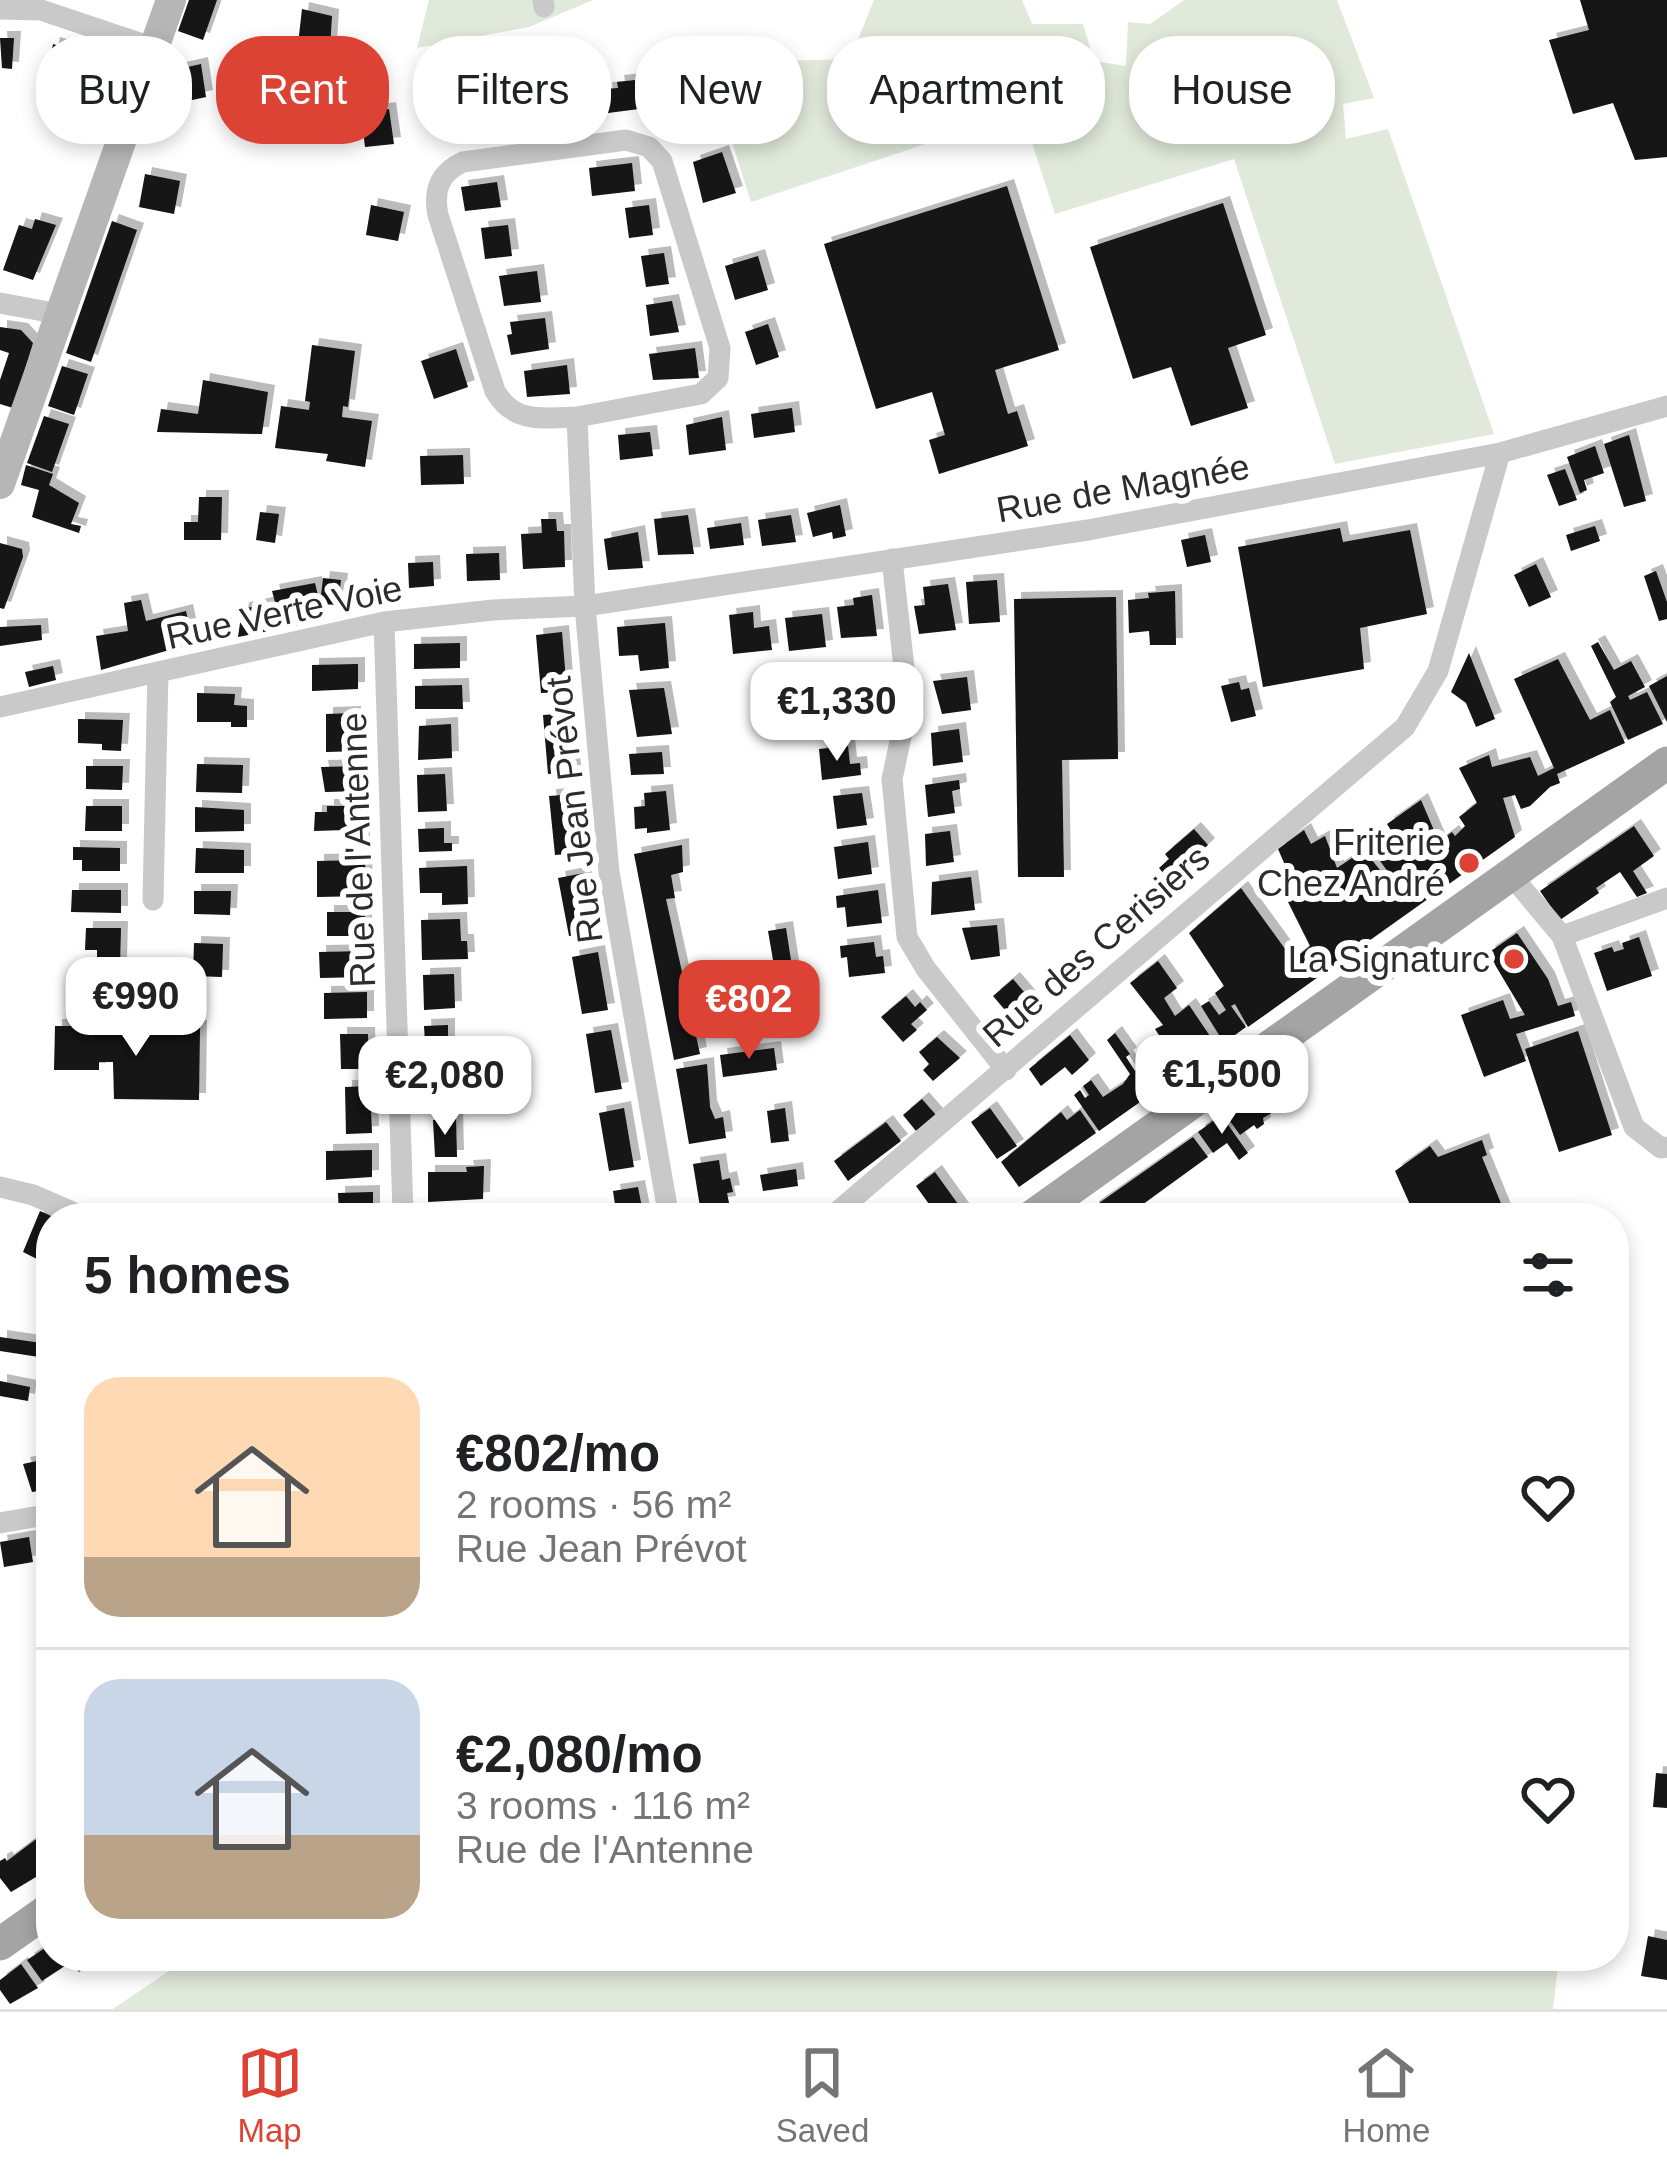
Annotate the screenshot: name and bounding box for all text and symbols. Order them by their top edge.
chip: Buy [36,36,192,144]
chip: Rent [216,36,389,144]
chip: Filters [413,36,611,144]
chip: New [635,36,803,144]
chip: Apartment [827,36,1105,144]
chip: House [1129,36,1335,144]
street label: Rue de Magnée [993,446,1253,530]
street label: Rue Verte Voie [162,567,406,657]
pin: €1,330 [739,662,935,764]
street label: Rue Jean Prévot [537,674,611,946]
text: €1,330 [777,679,897,722]
street label: Rue de l'Antenne [333,712,383,988]
place label: Friterie Chez André [1257,822,1445,904]
street label: Rue des Cerisiers [975,837,1217,1055]
marker: Friterie Chez André [1456,850,1482,876]
place label: La Signaturc [1288,939,1490,980]
marker: La Signaturc [1501,946,1527,972]
pin: €990 [65,957,207,1059]
pin: €802 [678,960,820,1062]
text: €990 [93,974,179,1017]
text: €802 [706,977,792,1020]
pin: €1,500 [1124,1035,1320,1137]
pin: €2,080 [347,1036,543,1138]
text: €1,500 [1162,1052,1282,1095]
text: €2,080 [385,1053,505,1096]
icon: filters [1515,1242,1581,1308]
text: 5 homes [84,1247,291,1304]
icon: home [180,1425,324,1569]
text: €802/mo [456,1425,660,1482]
icon: heart [1515,1464,1581,1530]
text: 2 rooms · 56 m² [456,1483,731,1526]
text: Rue Jean Prévot [456,1527,747,1570]
text: €2,080/mo [456,1726,703,1783]
icon: home [180,1727,324,1871]
icon: heart [1515,1766,1581,1832]
text: 3 rooms · 116 m² [456,1784,750,1827]
text: Rue de l'Antenne [456,1828,754,1871]
tab: Map [237,2040,303,2150]
tab: Saved [776,2040,869,2150]
tab: Home [1342,2040,1430,2150]

